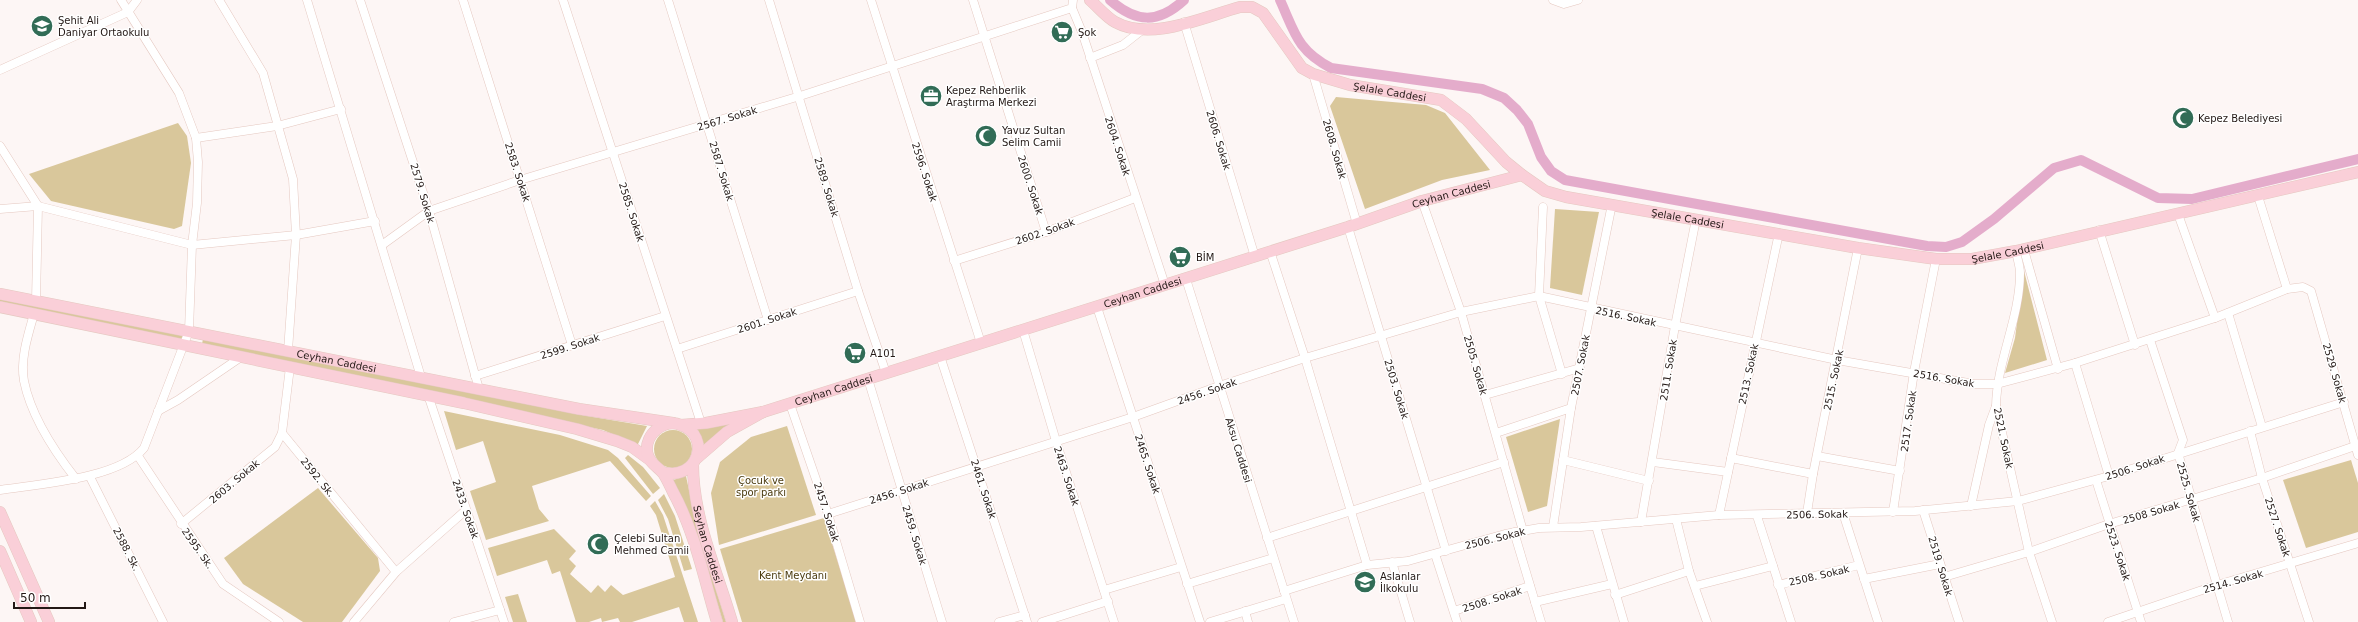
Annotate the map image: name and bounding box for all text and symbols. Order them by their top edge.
school or university icon: Şehit Ali Daniyar Ortaokulu [29,13,55,39]
place label: Şehit Ali Daniyar Ortaokulu [58,15,149,38]
supermarket icon: Şok [1049,19,1075,45]
place label: Şok [1078,27,1096,38]
street label: Şelale Caddesi [1352,81,1427,103]
office icon: Kepez Rehberlik Araştırma Merkezi [918,83,944,109]
place label: Kepez Rehberlik Araştırma Merkezi [946,85,1036,108]
street label: 2567. Sokak [696,104,759,133]
mosque icon: Kepez Belediyesi [2170,105,2196,131]
street label: 2606. Sokak [1204,109,1233,172]
place label: Kepez Belediyesi [2198,113,2282,124]
street label: 2604. Sokak [1103,115,1132,177]
street label: 2608. Sokak [1321,118,1348,181]
mosque icon: Yavuz Sultan Selim Camii [973,123,999,149]
place label: Yavuz Sultan Selim Camii [1001,125,1065,148]
street label: 2587. Sokak [707,140,736,203]
street label: 2583. Sokak [503,141,532,203]
street label: 2596. Sokak [910,141,939,203]
street label: 2600. Sokak [1016,154,1045,216]
street label: 2589. Sokak [812,156,841,219]
street label: 2579. Sokak [408,162,437,225]
street label: Ceyhan Caddesi [1410,178,1492,210]
street label: 2585. Sokak [617,181,646,243]
street label: Şelale Caddesi [1650,207,1725,230]
street label: 2602. Sokak [1014,216,1076,247]
street label: Şelale Caddesi [1971,240,2045,265]
supermarket icon: BİM [1167,244,1193,270]
place label: BİM [1196,251,1214,263]
street label: Ceyhan Caddesi [1102,275,1183,310]
street label: 2516. Sokak [1595,305,1657,328]
street label: 2601. Sokak [736,306,798,335]
street label: 2599. Sokak [539,332,601,361]
street label: 2505. Sokak [1462,334,1489,397]
street label: 2507. Sokak [1569,334,1592,396]
street label: 2511. Sokak [1658,338,1679,401]
supermarket icon: A101 [842,340,868,366]
street label: 2529. Sokak [2321,342,2348,405]
street label: 2513. Sokak [1737,343,1760,405]
street label: Ceyhan Caddesi [295,348,377,375]
place label: A101 [870,348,896,359]
street label: 2515. Sokak [1822,349,1845,411]
street label: 2503. Sokak [1382,358,1411,421]
street label: 2516. Sokak [1913,368,1976,389]
street label: Ceyhan Caddesi [793,373,874,408]
street label: 2456. Sokak [1176,376,1238,407]
street label: 2517. Sokak [1899,389,1918,452]
street label: 2521. Sokak [1992,407,2015,470]
street label: Aksu Caddesi [1223,416,1254,484]
street label: 2465. Sokak [1133,433,1162,495]
street label: 2463. Sokak [1052,445,1081,507]
street label: 2506. Sokak [2104,453,2166,482]
street label: 2592. Sk. [299,456,337,499]
street label: 2603. Sokak [207,457,262,505]
street label: 2461. Sokak [969,458,998,520]
street label: 2525. Sokak [2175,461,2202,524]
park label: Çocuk ve spor parkı [736,475,786,498]
street label: 2456. Sokak [868,477,930,506]
street label: 2433. Sokak [450,478,481,540]
street label: 2457. Sokak [812,481,841,543]
street label: 2527. Sokak [2263,496,2292,558]
street label: 2508 Sokak [2121,499,2181,526]
street label: 2459. Sokak [900,504,929,567]
street label: Seyhan Caddesi [691,505,724,585]
street label: 2506. Sokak [1786,508,1848,521]
street label: 2523. Sokak [2103,520,2132,582]
street label: 2588. Sk. [111,526,142,573]
street label: 2595. Sk. [180,526,216,571]
street label: 2506. Sokak [1464,526,1527,551]
mosque icon: Çelebi Sultan Mehmed Camii [585,531,611,557]
place label: Çelebi Sultan Mehmed Camii [614,533,689,556]
street label: 2519. Sokak [1926,535,1955,598]
street label: 2508. Sokak [1788,563,1851,588]
street label: 2514. Sokak [2202,568,2265,595]
school or university icon: Aslanlar İlkokulu [1352,569,1378,595]
park label: Kent Meydanı [759,570,827,581]
place label: Aslanlar İlkokulu [1380,571,1421,594]
scale bar [14,584,85,610]
street label: 2508. Sokak [1461,585,1523,614]
text: 50 m [20,591,51,605]

